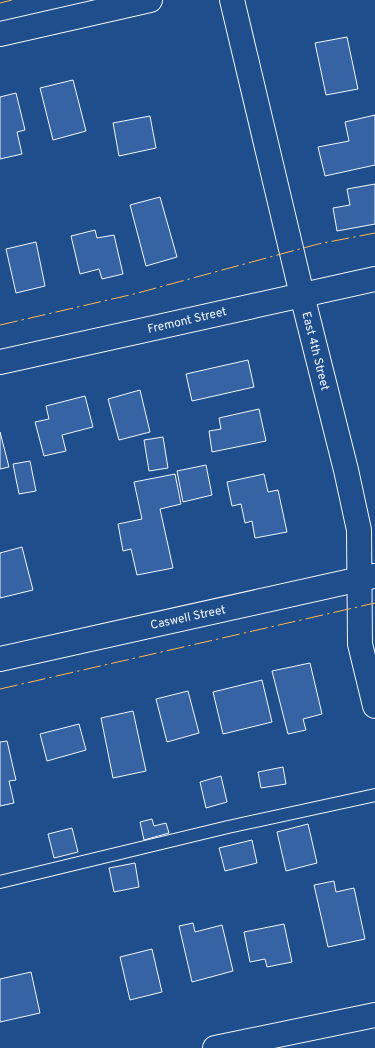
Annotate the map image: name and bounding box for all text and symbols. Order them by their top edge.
street label: Fremont Street [146,304,228,338]
street label: East 4th Street [298,310,333,392]
street label: Caswell Street [149,602,227,634]

